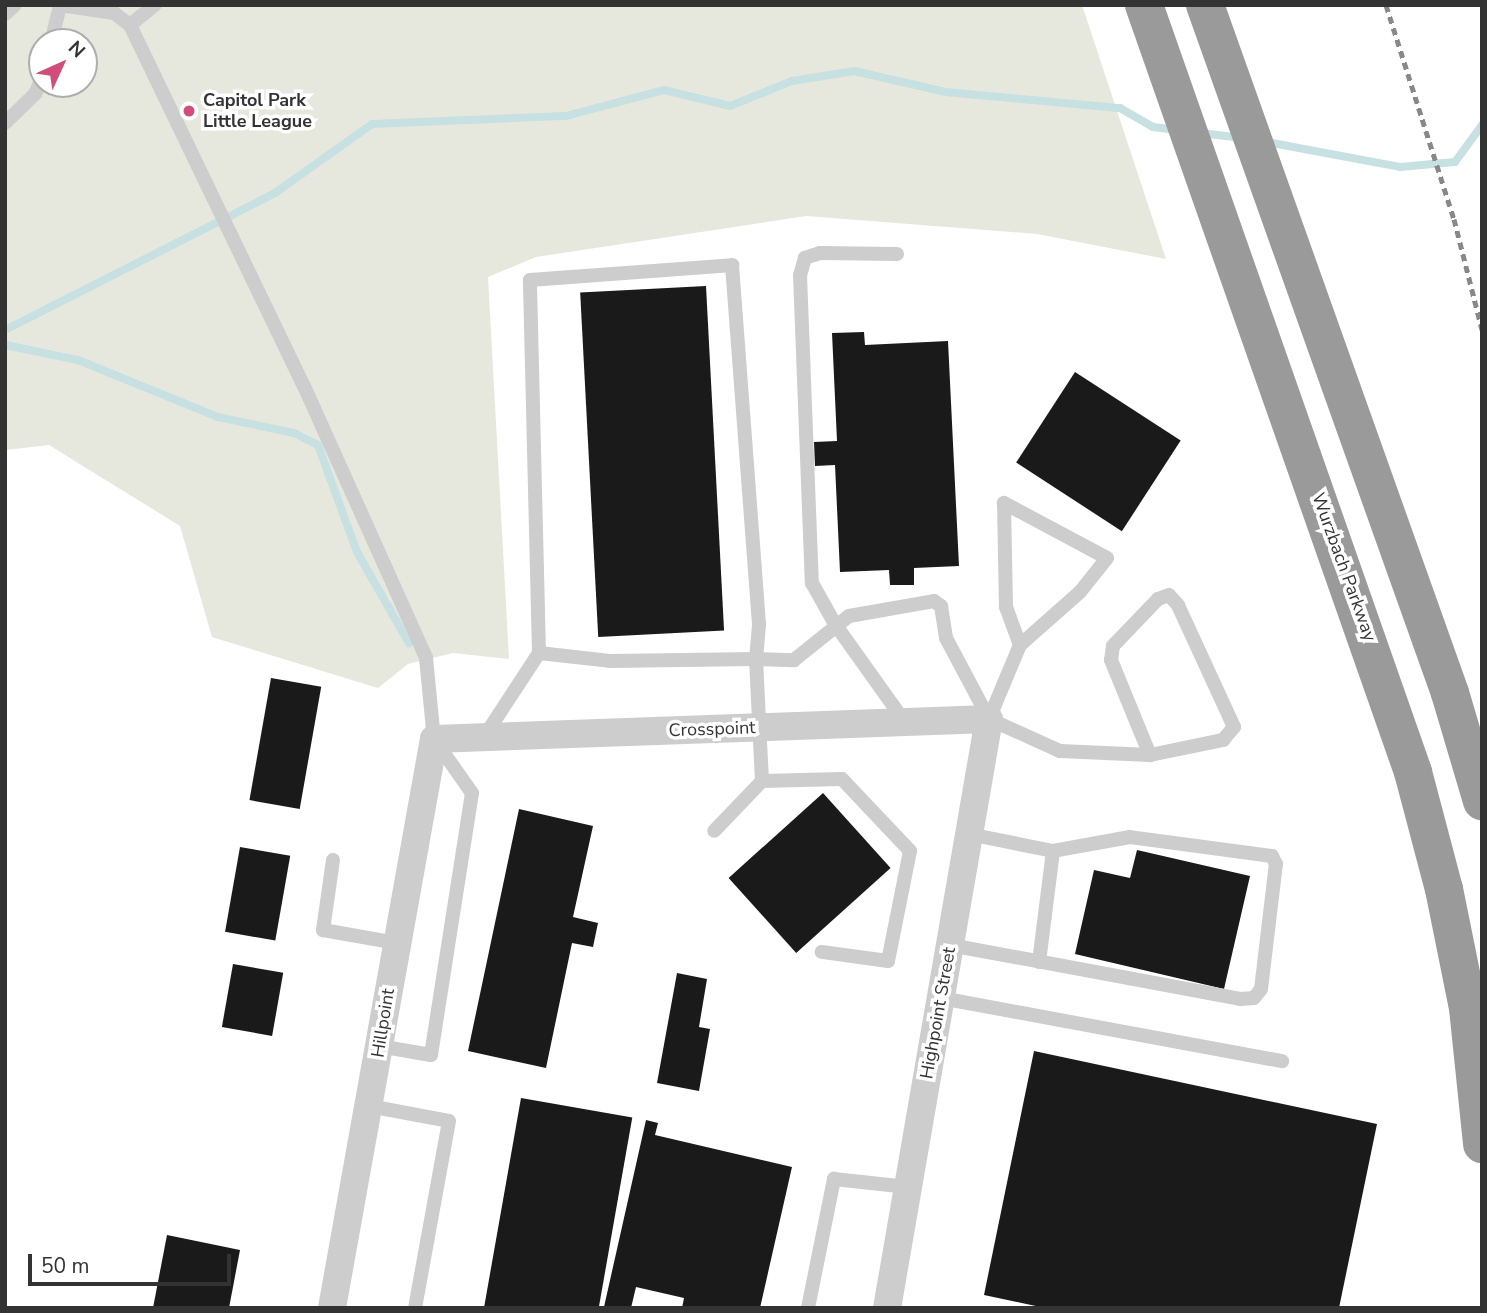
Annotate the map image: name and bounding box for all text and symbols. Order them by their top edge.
north arrow [28,28,98,98]
text: N [62,35,91,64]
place label: Capitol Park Little League [203,90,312,132]
marker: Capitol Park Little League [181,103,197,119]
street label: Wurzbach Parkway [1307,490,1381,644]
street label: Crosspoint [668,717,756,741]
street label: Highpoint Street [916,945,960,1081]
street label: Hillpoint [367,987,399,1059]
scale bar [32,1240,234,1284]
text: 50 m [41,1252,90,1280]

